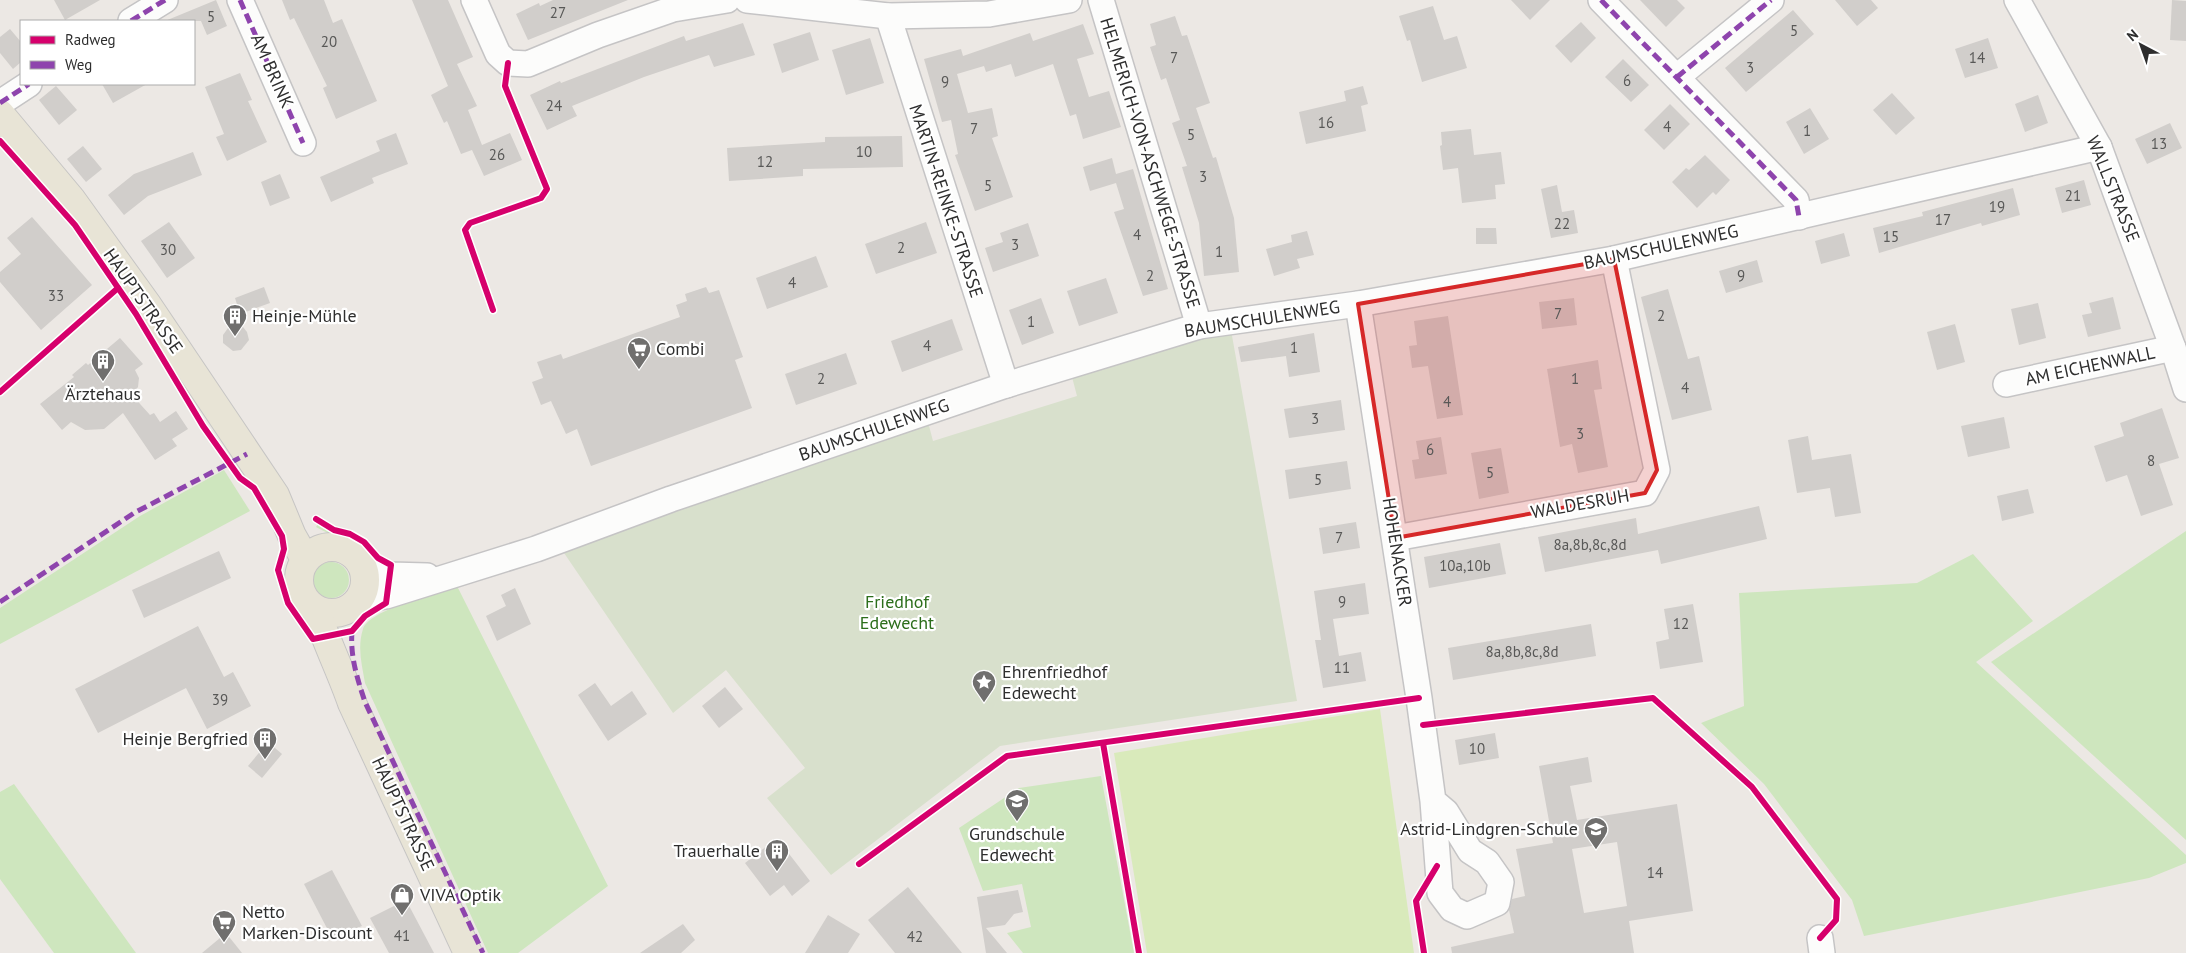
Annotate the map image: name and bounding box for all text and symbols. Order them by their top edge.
house number: 27 [550,3,566,22]
house number: 5 [207,7,215,26]
street label: HELMERICH-VON-ASCHWEGE-STRASSE [1095,15,1206,311]
legend [20,20,195,85]
north arrow [2116,20,2166,70]
house number: 5 [1790,21,1798,40]
text: N [2123,25,2142,45]
text: Radweg [65,30,116,49]
street label: AM BRINK [246,30,299,112]
house number: 20 [321,32,337,51]
house number: 7 [1170,48,1178,67]
house number: 14 [1969,48,1985,67]
text: Weg [65,55,92,74]
house number: 3 [1746,58,1754,77]
house number: 6 [1623,71,1631,90]
house number: 9 [941,72,949,91]
house number: 24 [546,96,562,115]
street label: MARTIN-REINKE-STRASSE [904,101,989,301]
house number: 16 [1318,113,1334,132]
house number: 4 [1663,117,1671,136]
house number: 7 [970,119,978,138]
house number: 1 [1803,121,1811,140]
house number: 5 [1187,125,1195,144]
street label: WALLSTRASSE [2082,132,2145,245]
house number: 13 [2151,134,2167,153]
house number: 10 [856,142,872,161]
house number: 26 [489,145,505,164]
house number: 12 [757,152,773,171]
house number: 3 [1199,167,1207,186]
house number: 5 [984,176,992,195]
house number: 21 [2065,186,2081,205]
house number: 19 [1989,197,2005,216]
house number: 17 [1935,210,1951,229]
house number: 22 [1554,214,1570,233]
street label: BAUMSCHULENWEG [1582,219,1740,274]
house number: 4 [1133,225,1141,244]
house number: 15 [1883,227,1899,246]
house number: 3 [1011,235,1019,254]
house number: 2 [897,238,905,257]
house number: 30 [160,240,176,259]
house number: 1 [1215,242,1223,261]
street label: HAUPTSTRASSE [99,244,188,358]
house number: 2 [1146,266,1154,285]
house number: 9 [1737,266,1745,285]
house number: 4 [788,273,796,292]
house number: 33 [48,286,64,305]
street label: BAUMSCHULENWEG [1182,295,1341,342]
building icon: Heinje-Mühle [222,303,248,337]
place label: Heinje-Mühle [252,304,357,327]
house number: 7 [1554,304,1562,323]
house number: 2 [1657,306,1665,325]
house number: 1 [1027,312,1035,331]
supermarket icon: Combi [626,336,652,370]
house number: 4 [923,336,931,355]
place label: Combi [656,337,704,360]
house number: 1 [1290,338,1298,357]
street label: AM EICHENWALL [2023,341,2157,390]
building icon: Ärztehaus [90,348,116,382]
house number: 2 [817,369,825,388]
house number: 1 [1571,369,1579,388]
house number: 4 [1681,378,1689,397]
place label: Ärztehaus [65,382,141,405]
house number: 4 [1443,392,1451,411]
street label: BAUMSCHULENWEG [796,393,952,466]
house number: 3 [1311,409,1319,428]
house number: 3 [1576,424,1584,443]
house number: 6 [1426,440,1434,459]
house number: 8 [2147,451,2155,470]
house number: 5 [1486,463,1494,482]
house number: 5 [1314,470,1322,489]
street label: WALDESRUH [1529,484,1631,523]
street label: HOHENACKER [1378,496,1417,608]
house number: 7 [1335,528,1343,547]
house number: 8a,8b,8c,8d [1553,535,1627,554]
house number: 10a,10b [1439,556,1491,575]
park label: Friedhof Edewecht [860,590,934,634]
house number: 9 [1338,592,1346,611]
house number: 12 [1673,614,1689,633]
house number: 8a,8b,8c,8d [1485,642,1559,661]
house number: 11 [1334,658,1350,677]
place label: Ehrenfriedhof Edewecht [1002,660,1108,704]
place icon: Ehrenfriedhof Edewecht [971,669,997,703]
house number: 39 [212,690,228,709]
building icon: Heinje Bergfried [252,726,278,760]
place label: Heinje Bergfried [122,727,248,750]
house number: 10 [1469,739,1485,758]
street label: HAUPTSTRASSE [367,753,440,874]
school or university icon: Grundschule Edewecht [1004,788,1030,822]
school or university icon: Astrid-Lindgren-Schule [1583,816,1609,850]
place label: Astrid-Lindgren-Schule [1400,817,1578,840]
place label: Grundschule Edewecht [969,822,1065,866]
building icon: Trauerhalle [764,838,790,872]
place label: Trauerhalle [673,839,760,862]
house number: 14 [1647,863,1663,882]
shop icon: VIVA Optik [389,882,415,916]
place label: VIVA Optik [419,883,501,906]
place label: Netto Marken-Discount [242,900,372,944]
supermarket icon: Netto Marken-Discount [211,909,237,943]
house number: 41 [394,926,410,945]
house number: 42 [907,927,923,946]

